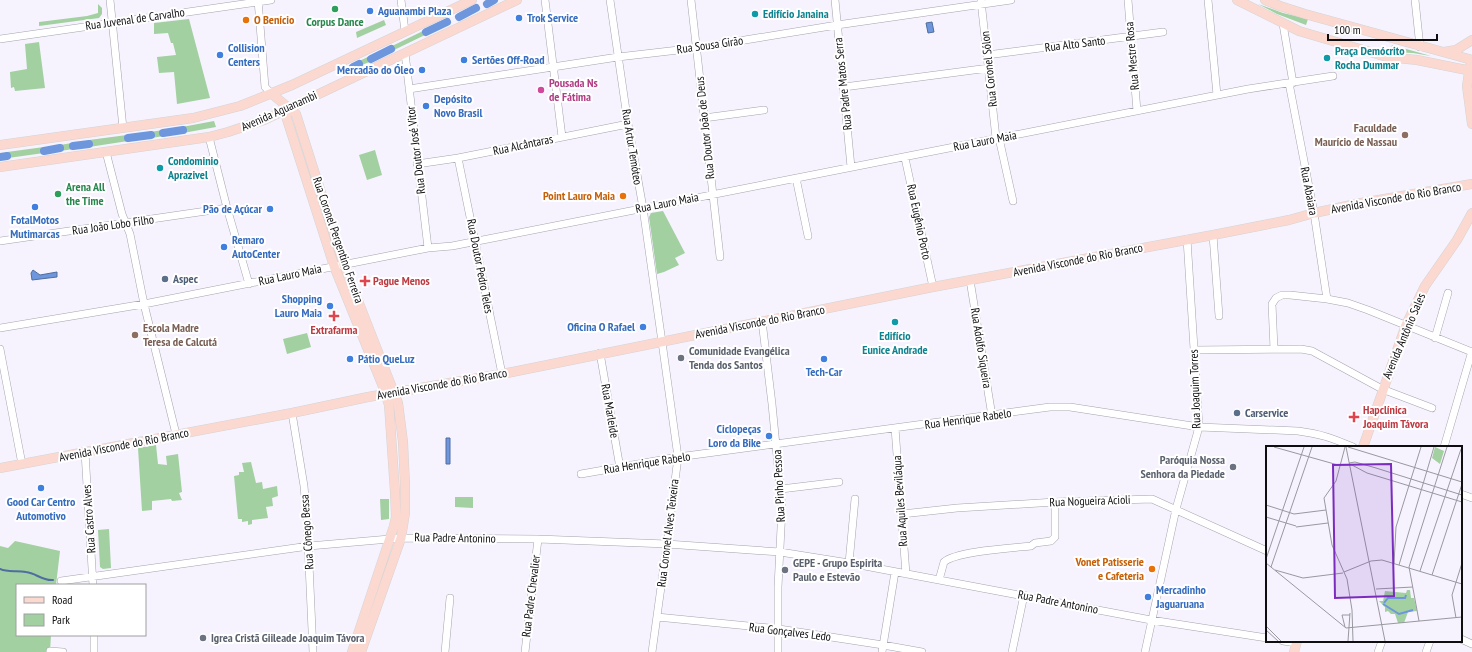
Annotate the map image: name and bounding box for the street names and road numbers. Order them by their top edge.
street label: Rua Juvenal de Carvalho [84,4,186,33]
street label: Rua Mestre Rosa [1121,21,1142,91]
street label: Rua Coronel Sólon [977,30,1000,108]
street label: Rua Sousa Girão [676,32,744,57]
street label: Rua Alto Santo [1044,32,1106,55]
street label: Rua Padre Matos Serra [830,37,855,131]
street label: Rua Doutor João de Deus [692,76,717,180]
street label: Avenida Aguanambi [239,87,319,134]
street label: Rua Doutor José Vitor [403,105,428,195]
street label: Rua Artur Temóteo [619,108,646,186]
street label: Rua Lauro Maia [952,127,1018,154]
street label: Rua Alcântaras [491,131,554,158]
street label: Rua Abaiara [1297,165,1322,217]
street label: Rua Coronel Pergentino Ferreira [310,175,367,305]
street label: Avenida Visconde do Rio Branco [1330,179,1462,216]
street label: Rua Eugênio Porto [904,183,935,261]
street label: Rua Lauro Maia [634,189,700,216]
street label: Rua João Lobo Filho [71,211,155,238]
street label: Rua Doutor Pedro Teles [464,217,497,314]
street label: Avenida Visconde do Rio Branco [1012,240,1144,279]
street label: Rua Lauro Maia [257,260,323,289]
street label: Avenida Antônio Sales [1379,291,1428,381]
street label: Avenida Visconde do Rio Branco [694,302,826,341]
street label: Rua Adolfo Siqueira [968,307,995,389]
street label: Rua Joaquim Torres [1186,349,1203,429]
street label: Avenida Visconde do Rio Branco [376,365,508,402]
street label: Rua Marleide [598,383,623,439]
street label: Rua Henrique Rabelo [924,405,1012,432]
street label: Avenida Visconde do Rio Branco [58,425,190,464]
street label: Rua Henrique Rabelo [603,448,691,477]
street label: Rua Pinho Pessoa [769,449,788,523]
street label: Rua Aquiles Beviláqua [889,455,910,547]
street label: Rua Coronel Alves Teixeira [653,478,682,588]
street label: Rua Castro Alves [79,484,98,554]
street label: Rua Nogueira Acioli [1049,492,1131,509]
street label: Rua Cônego Bessa [296,494,317,570]
street label: Rua Padre Antonino [414,529,496,546]
street label: Rua Padre Chevalier [518,553,543,638]
street label: Rua Padre Antonino [1017,586,1100,617]
street label: Rua Gonçalves Ledo [748,619,832,644]

